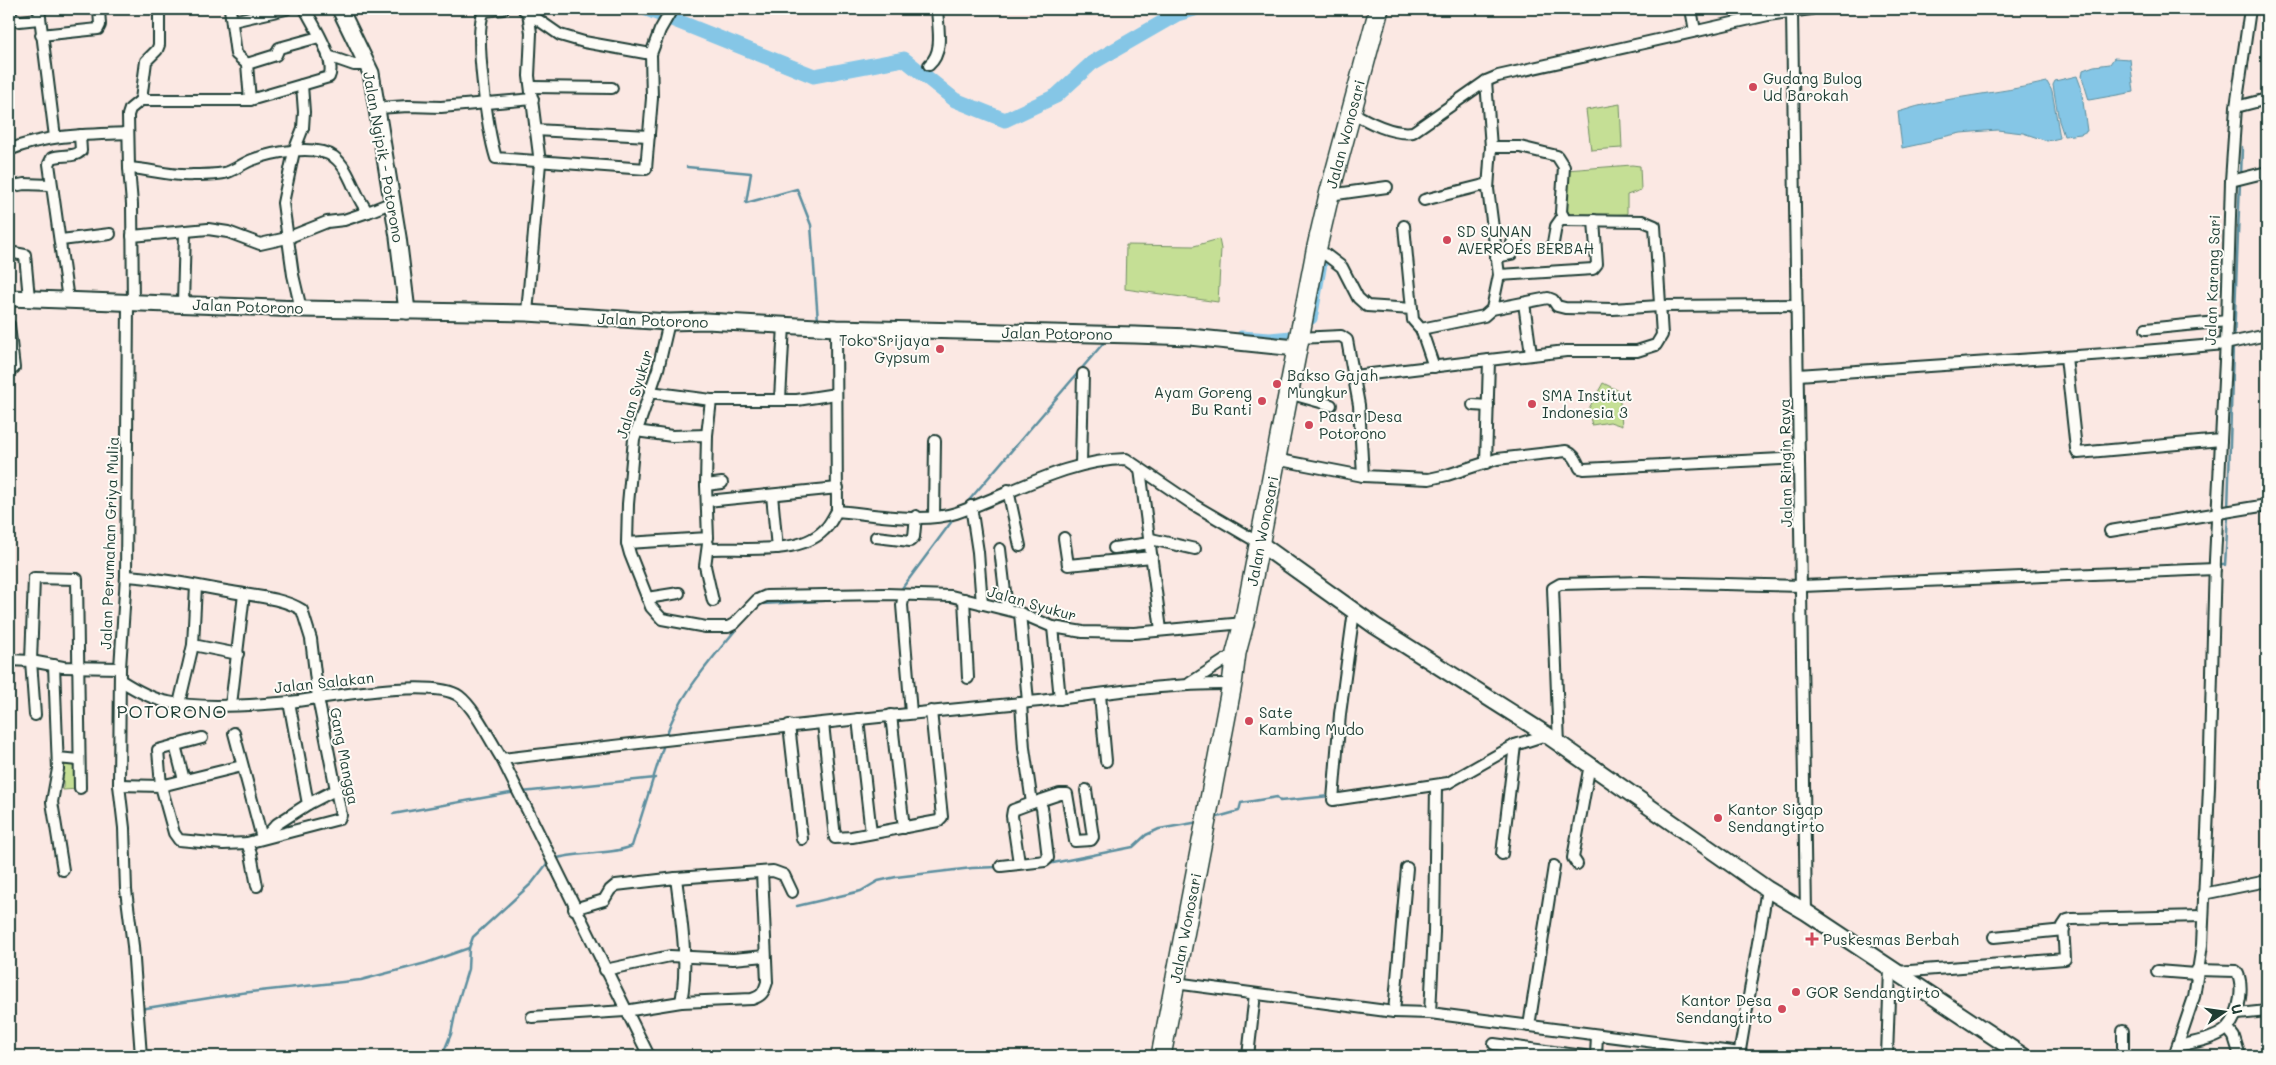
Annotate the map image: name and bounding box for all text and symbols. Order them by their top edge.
place label: Gudang Bulog Ud Barokah [1763,68,1862,105]
street label: Jalan Ngipik - Potorono [359,70,409,244]
street label: Jalan Wonosari [1321,77,1369,191]
marker: Gudang Bulog Ud Barokah [1747,81,1759,93]
street label: Jalan Karang Sari [2200,214,2224,346]
place label: SD SUNAN AVERROES BERBAH [1457,221,1594,258]
marker: SD SUNAN AVERROES BERBAH [1441,234,1453,246]
street label: Jalan Potorono [192,294,304,318]
street label: Jalan Potorono [597,308,709,332]
street label: Jalan Potorono [1001,322,1113,344]
place label: Toko Srijaya Gypsum [839,330,930,367]
marker: Toko Srijaya Gypsum [934,343,946,355]
street label: Jalan Syukur [611,347,657,441]
place label: Bakso Gajah Mungkur [1287,365,1378,402]
marker: Bakso Gajah Mungkur [1271,378,1283,390]
place label: Ayam Goreng Bu Ranti [1154,382,1252,419]
place label: SMA Institut Indonesia 3 [1542,385,1632,422]
marker: Ayam Goreng Bu Ranti [1256,395,1268,407]
marker: SMA Institut Indonesia 3 [1526,398,1538,410]
street label: Jalan Ringin Raya [1774,398,1796,528]
place label: Pasar Desa Potorono [1319,406,1403,443]
marker: Pasar Desa Potorono [1303,419,1315,431]
street label: Jalan Perumahan Griya Mulia [95,436,123,650]
street label: Jalan Wonosari [1242,474,1282,588]
street label: Jalan Syukur [985,581,1079,625]
street label: Jalan Salakan [273,667,375,697]
district label: POTORONO [117,699,227,723]
place label: Sate Kambing Mudo [1259,702,1364,739]
street label: Gang Mangga [326,706,364,806]
marker: Sate Kambing Mudo [1243,715,1255,727]
place label: Kantor Sigap Sendangtirto [1728,799,1824,836]
marker: Kantor Sigap Sendangtirto [1712,812,1724,824]
street label: Jalan Wonosari [1165,871,1205,985]
place label: Puskesmas Berbah [1823,929,1959,949]
marker: Puskesmas Berbah [1805,932,1819,946]
place label: GOR Sendangtirto [1806,982,1940,1002]
marker: GOR Sendangtirto [1790,986,1802,998]
north arrow [2198,988,2248,1038]
place label: Kantor Desa Sendangtirto [1676,990,1772,1027]
text: U [2227,1002,2248,1016]
marker: Kantor Desa Sendangtirto [1776,1003,1788,1015]

